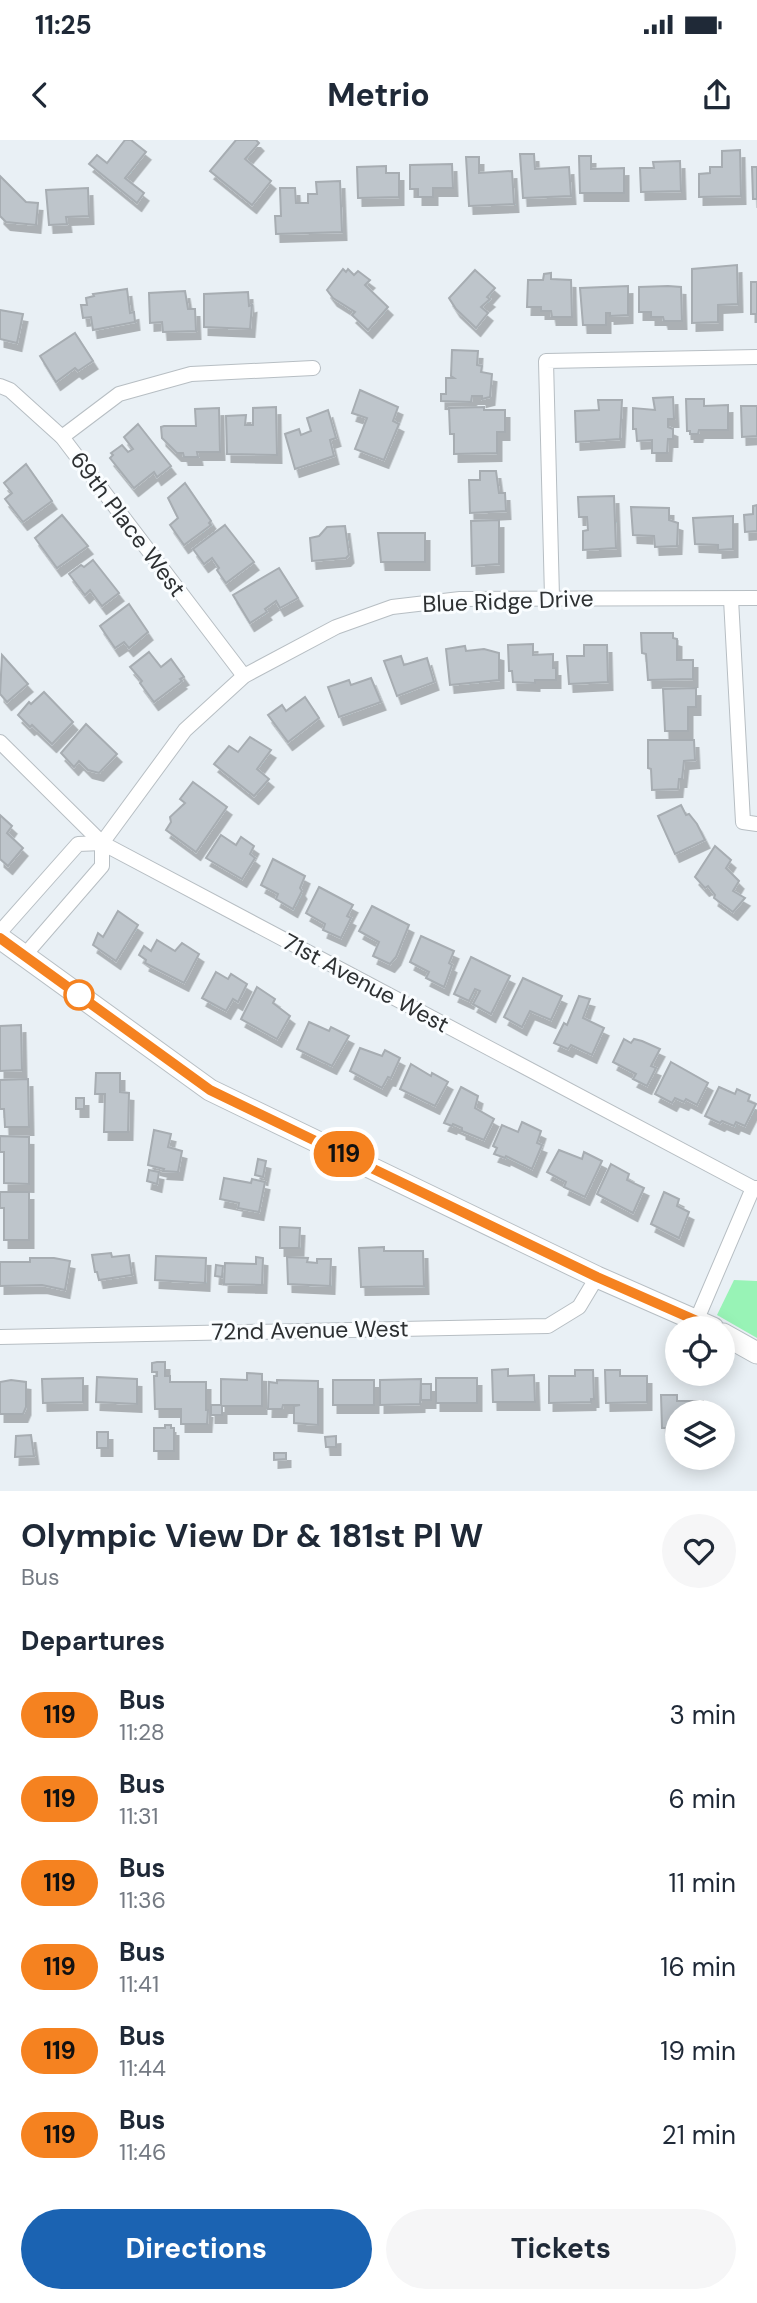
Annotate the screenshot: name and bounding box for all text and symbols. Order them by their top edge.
text: 11:25 [35,8,92,42]
text: Metrio [327,74,430,116]
icon: back [21,76,59,114]
icon: share [698,76,736,114]
street label: 69th Place West [64,445,192,603]
street label: Blue Ridge Drive [422,583,594,619]
street label: 71st Avenue West [278,927,454,1039]
unlabelled marker [64,980,94,1010]
line badge: 119 [304,1131,384,1177]
text: 119 [328,1138,360,1169]
street label: 72nd Avenue West [211,1313,409,1347]
map controls [665,1316,735,1470]
button: locate [665,1316,735,1386]
button: layers [665,1400,735,1470]
text: Olympic View Dr & 181st Pl W [21,1514,483,1557]
button: heart [662,1514,736,1588]
text: Bus [21,1562,60,1592]
text: Departures [21,1624,165,1658]
text: Bus [119,1683,165,1717]
text: 3 min [669,1698,736,1732]
text: 119 [43,1699,76,1730]
text: 11:28 [119,1717,165,1747]
text: Bus [119,1767,165,1801]
text: 6 min [668,1782,736,1816]
text: 119 [43,1783,76,1814]
text: 11:31 [119,1801,158,1831]
text: Bus [119,1851,165,1885]
text: 11 min [669,1866,736,1900]
text: 119 [43,1867,76,1898]
text: 11:36 [119,1885,166,1915]
text: Bus [119,1935,165,1969]
text: 16 min [660,1950,736,1984]
text: 119 [43,1951,76,1982]
text: 11:41 [119,1969,159,1999]
text: Bus [119,2019,165,2053]
text: 19 min [660,2034,736,2068]
text: 119 [43,2035,76,2066]
text: 11:44 [119,2053,166,2083]
text: Bus [119,2103,165,2137]
text: 21 min [662,2118,736,2152]
text: 119 [43,2119,76,2150]
text: 11:46 [119,2137,166,2167]
button: Directions [21,2209,372,2289]
button: Tickets [386,2209,736,2289]

